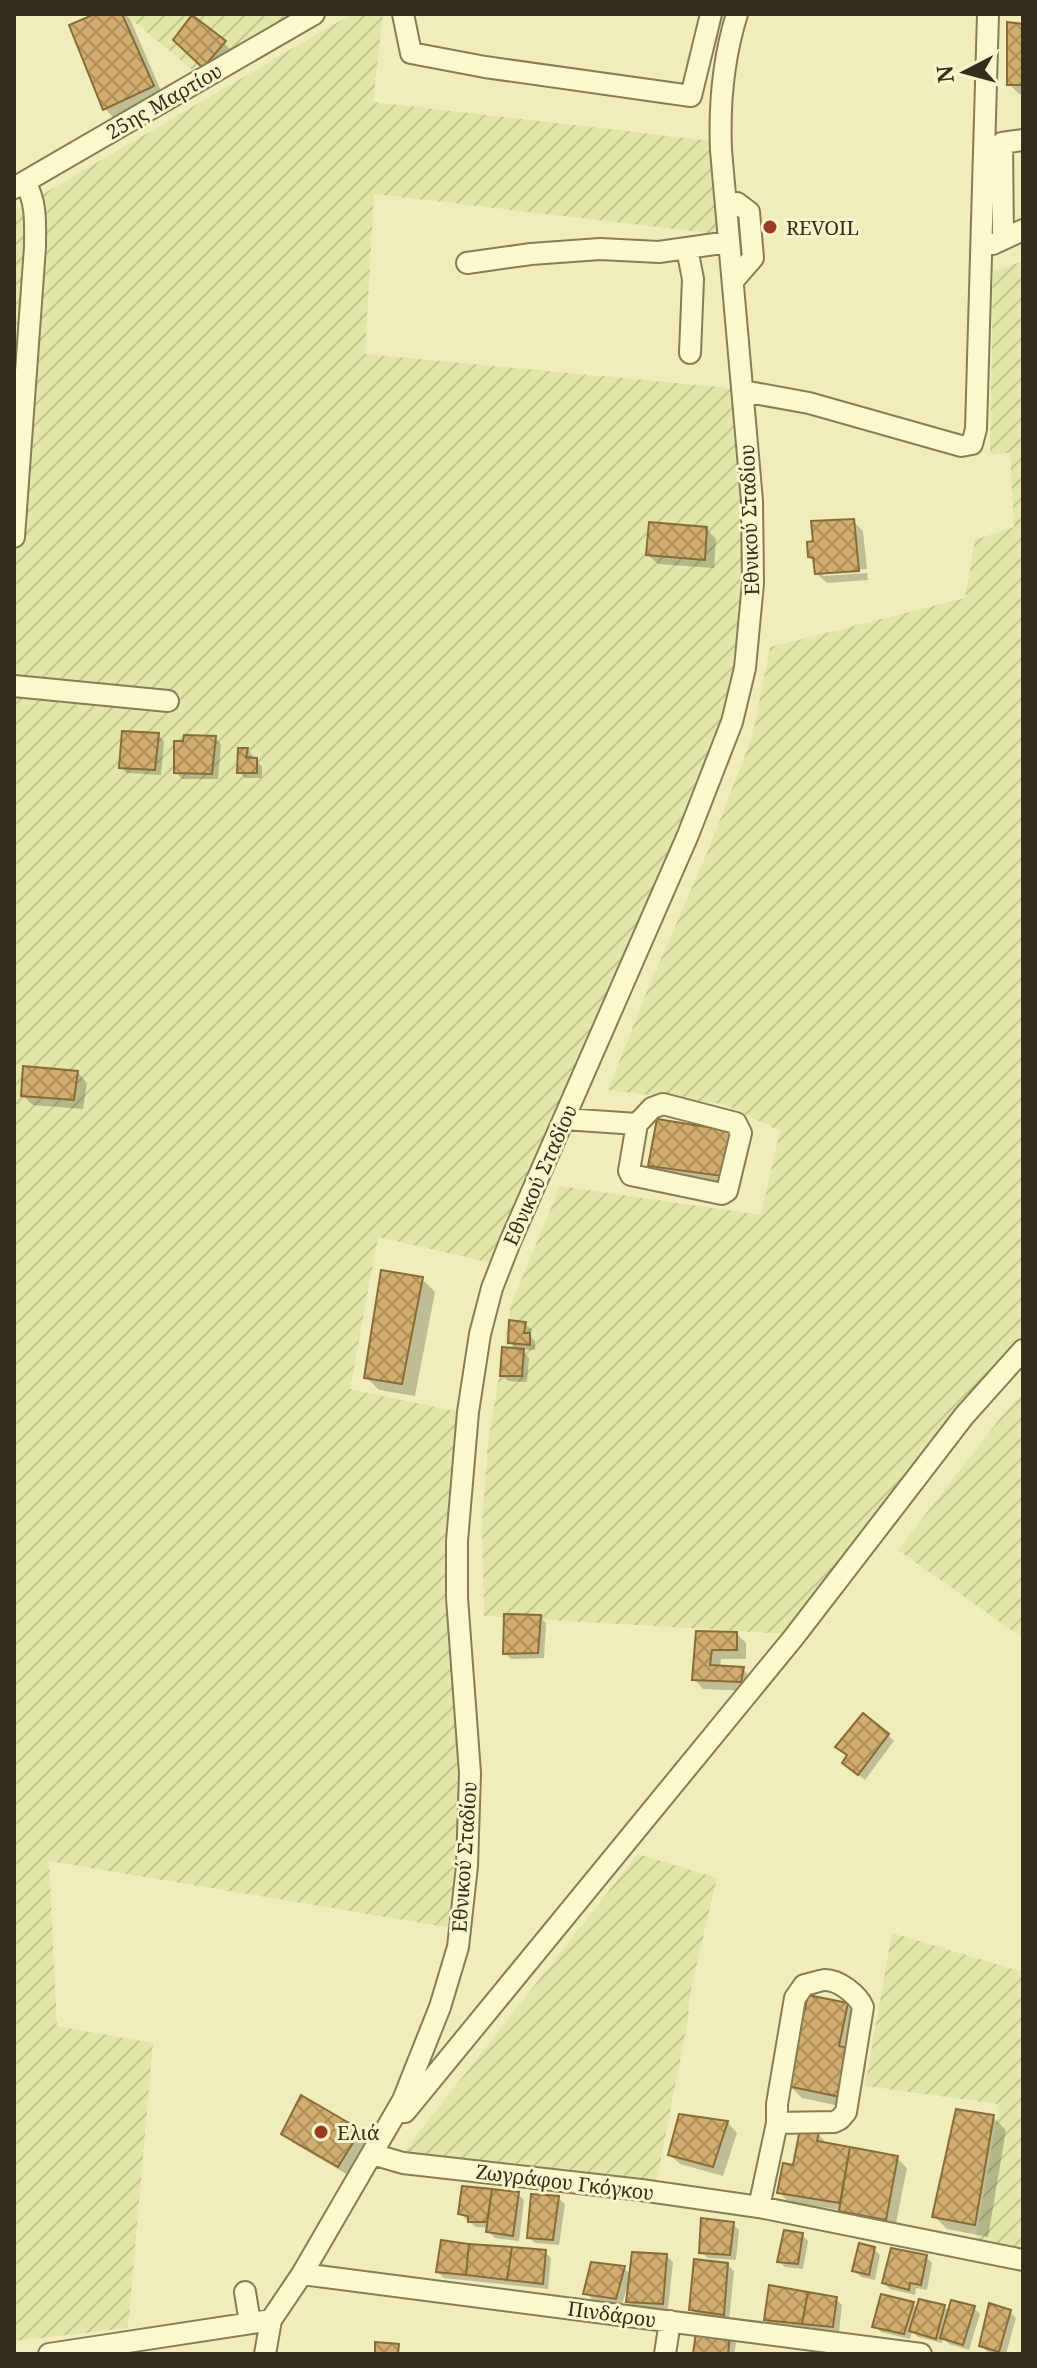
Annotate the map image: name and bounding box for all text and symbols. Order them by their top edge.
north arrow [925,32,1005,112]
street label: 25ης Μαρτίου [101,57,227,145]
text: N [928,64,960,84]
place label: REVOIL [786,214,859,241]
marker: REVOIL [761,218,779,236]
street label: Εθνικού Σταδίου [733,444,765,596]
street label: Εθνικού Σταδίου [497,1100,583,1250]
street label: Εθνικού Σταδίου [445,1781,483,1933]
place label: Ελιά [337,2119,380,2146]
marker: Ελιά [312,2123,330,2141]
street label: Ζωγράφου Γκόγκου [474,2158,656,2206]
street label: Πινδάρου [566,2294,658,2334]

